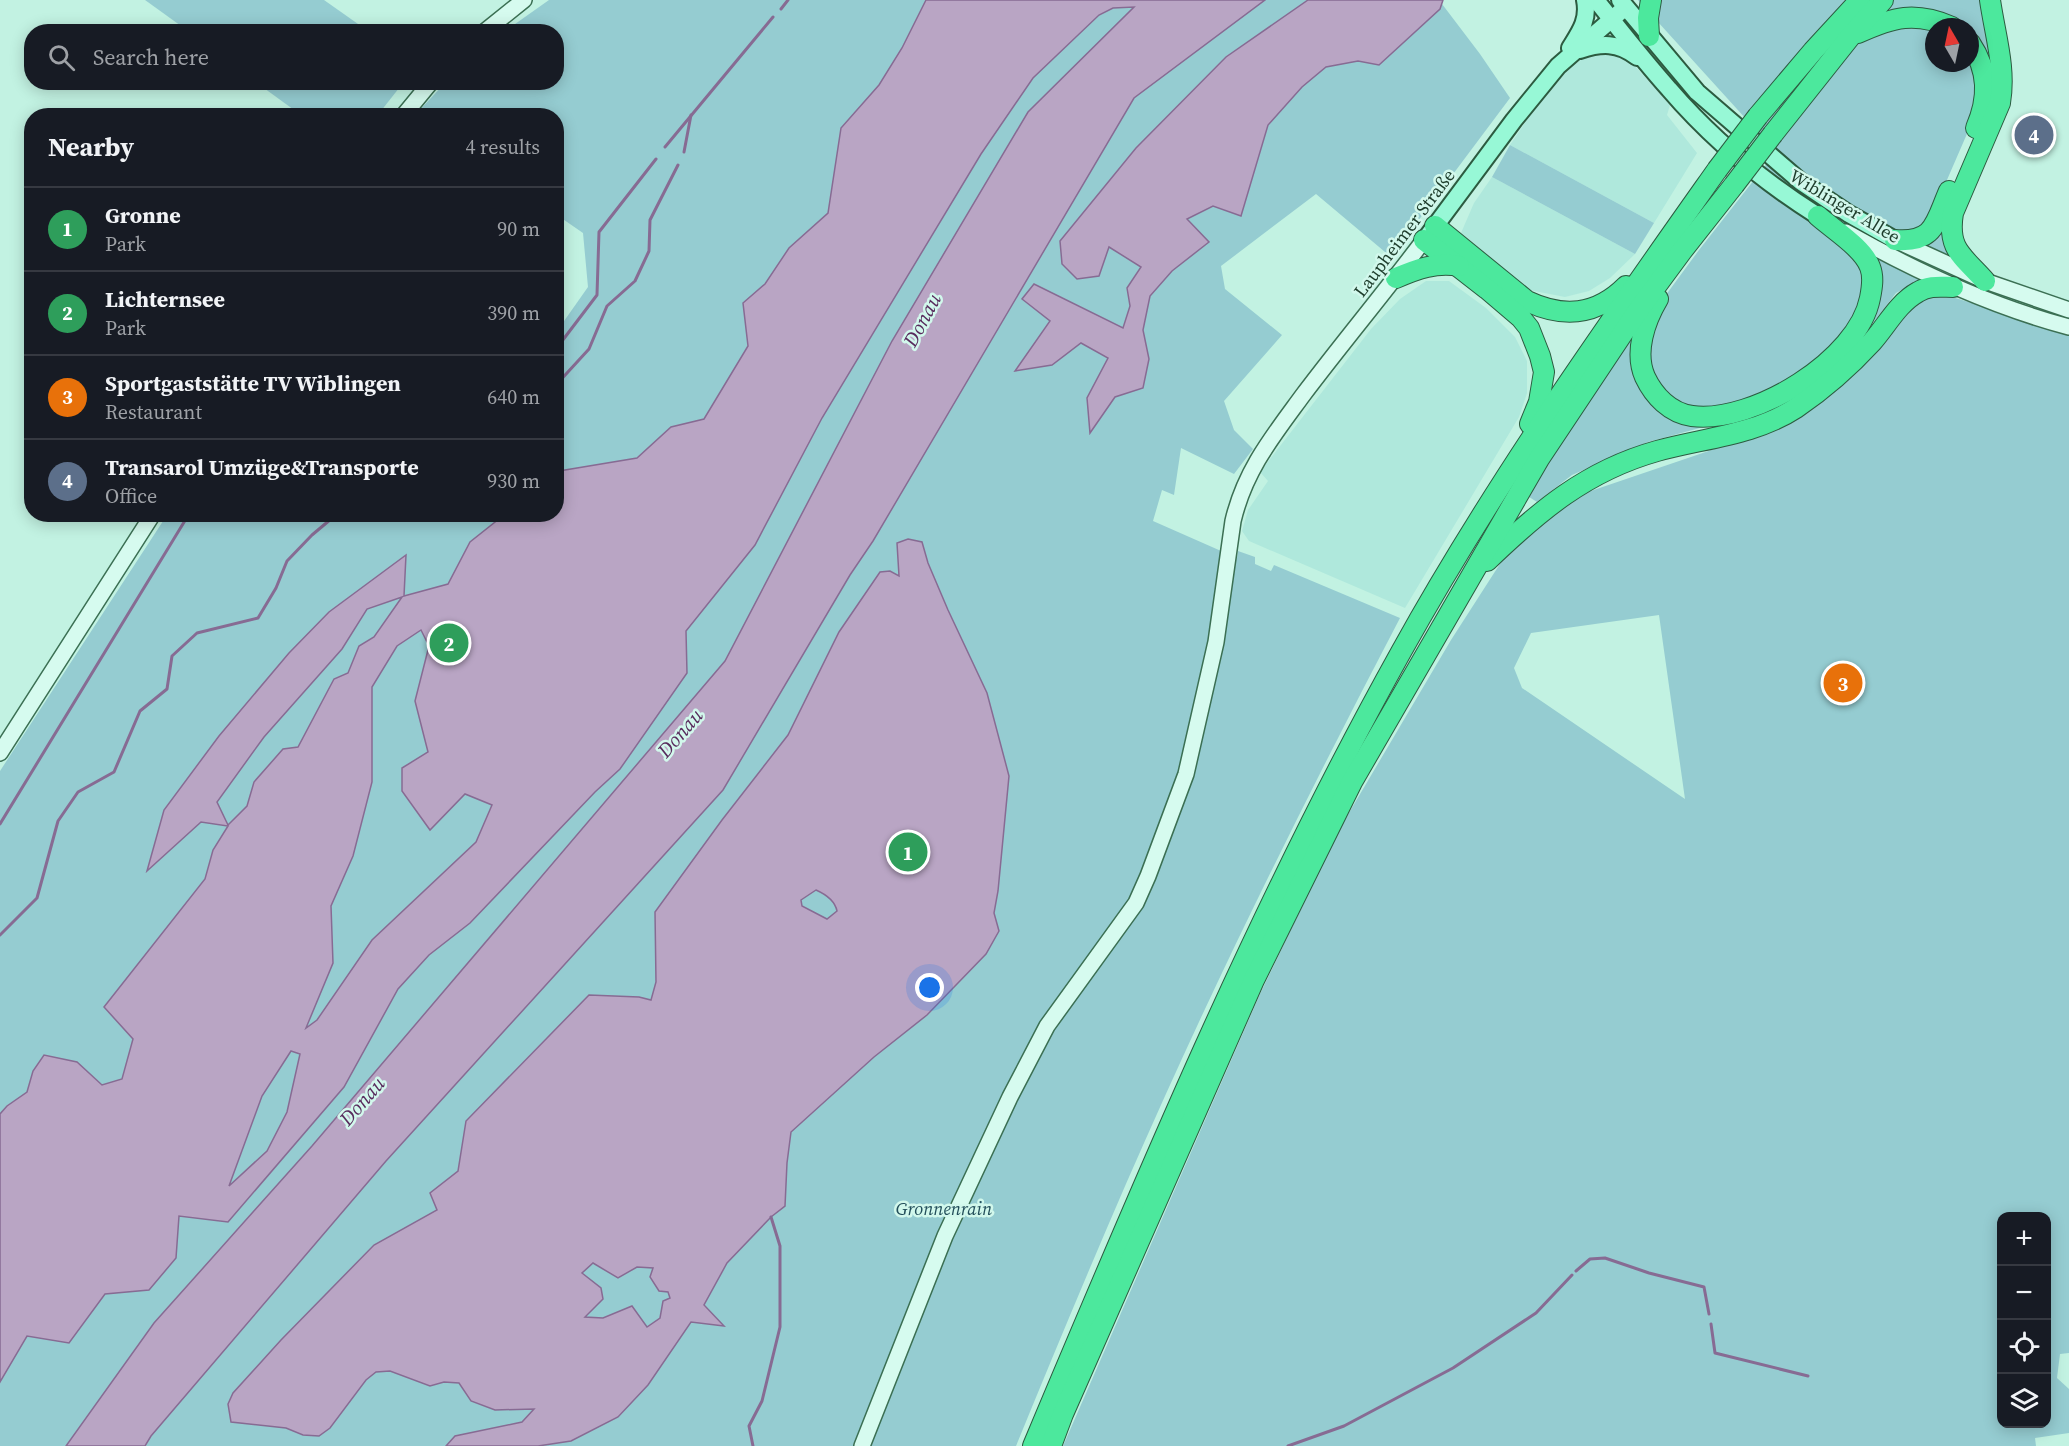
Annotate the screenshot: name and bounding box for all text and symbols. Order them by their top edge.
north arrow [1925,18,1979,72]
search box [24,24,564,90]
icon: search [45,41,78,74]
text: Search here [93,42,209,72]
pin: 4 [2014,112,2054,158]
text: Nearby [48,129,134,165]
text: 4 results [465,133,540,161]
street label: Wiblinger Allee [1785,163,1905,249]
street label: Laupheimer Straße [1348,164,1460,302]
text: Gronne [105,200,181,230]
text: 1 [62,215,73,243]
text: 90 m [497,215,540,243]
text: Park [105,230,146,258]
text: Lichternsee [105,284,225,314]
water label: Donau [896,288,948,353]
text: 2 [62,299,73,327]
text: 390 m [487,299,540,327]
text: Park [105,314,146,342]
text: Sportgaststätte TV Wiblingen [105,368,401,398]
text: 3 [62,383,73,411]
text: 640 m [487,383,540,411]
text: Restaurant [105,398,202,426]
text: Transarol Umzüge&Transporte [105,452,419,482]
text: 4 [62,467,73,495]
text: 930 m [487,467,540,495]
text: Office [105,482,157,510]
pin: 2 [430,620,468,666]
pin: 3 [1824,660,1862,706]
water label: Donau [650,702,710,764]
pin: 1 [888,830,928,874]
your location [915,973,944,1002]
water label: Donau [332,1070,392,1132]
park label: Gronnenrain [896,1196,992,1221]
map controls [1997,1212,2051,1428]
button: + [1997,1212,2051,1266]
button: − [1997,1266,2051,1320]
button: locate [1997,1320,2051,1374]
button: layers [1997,1374,2051,1428]

